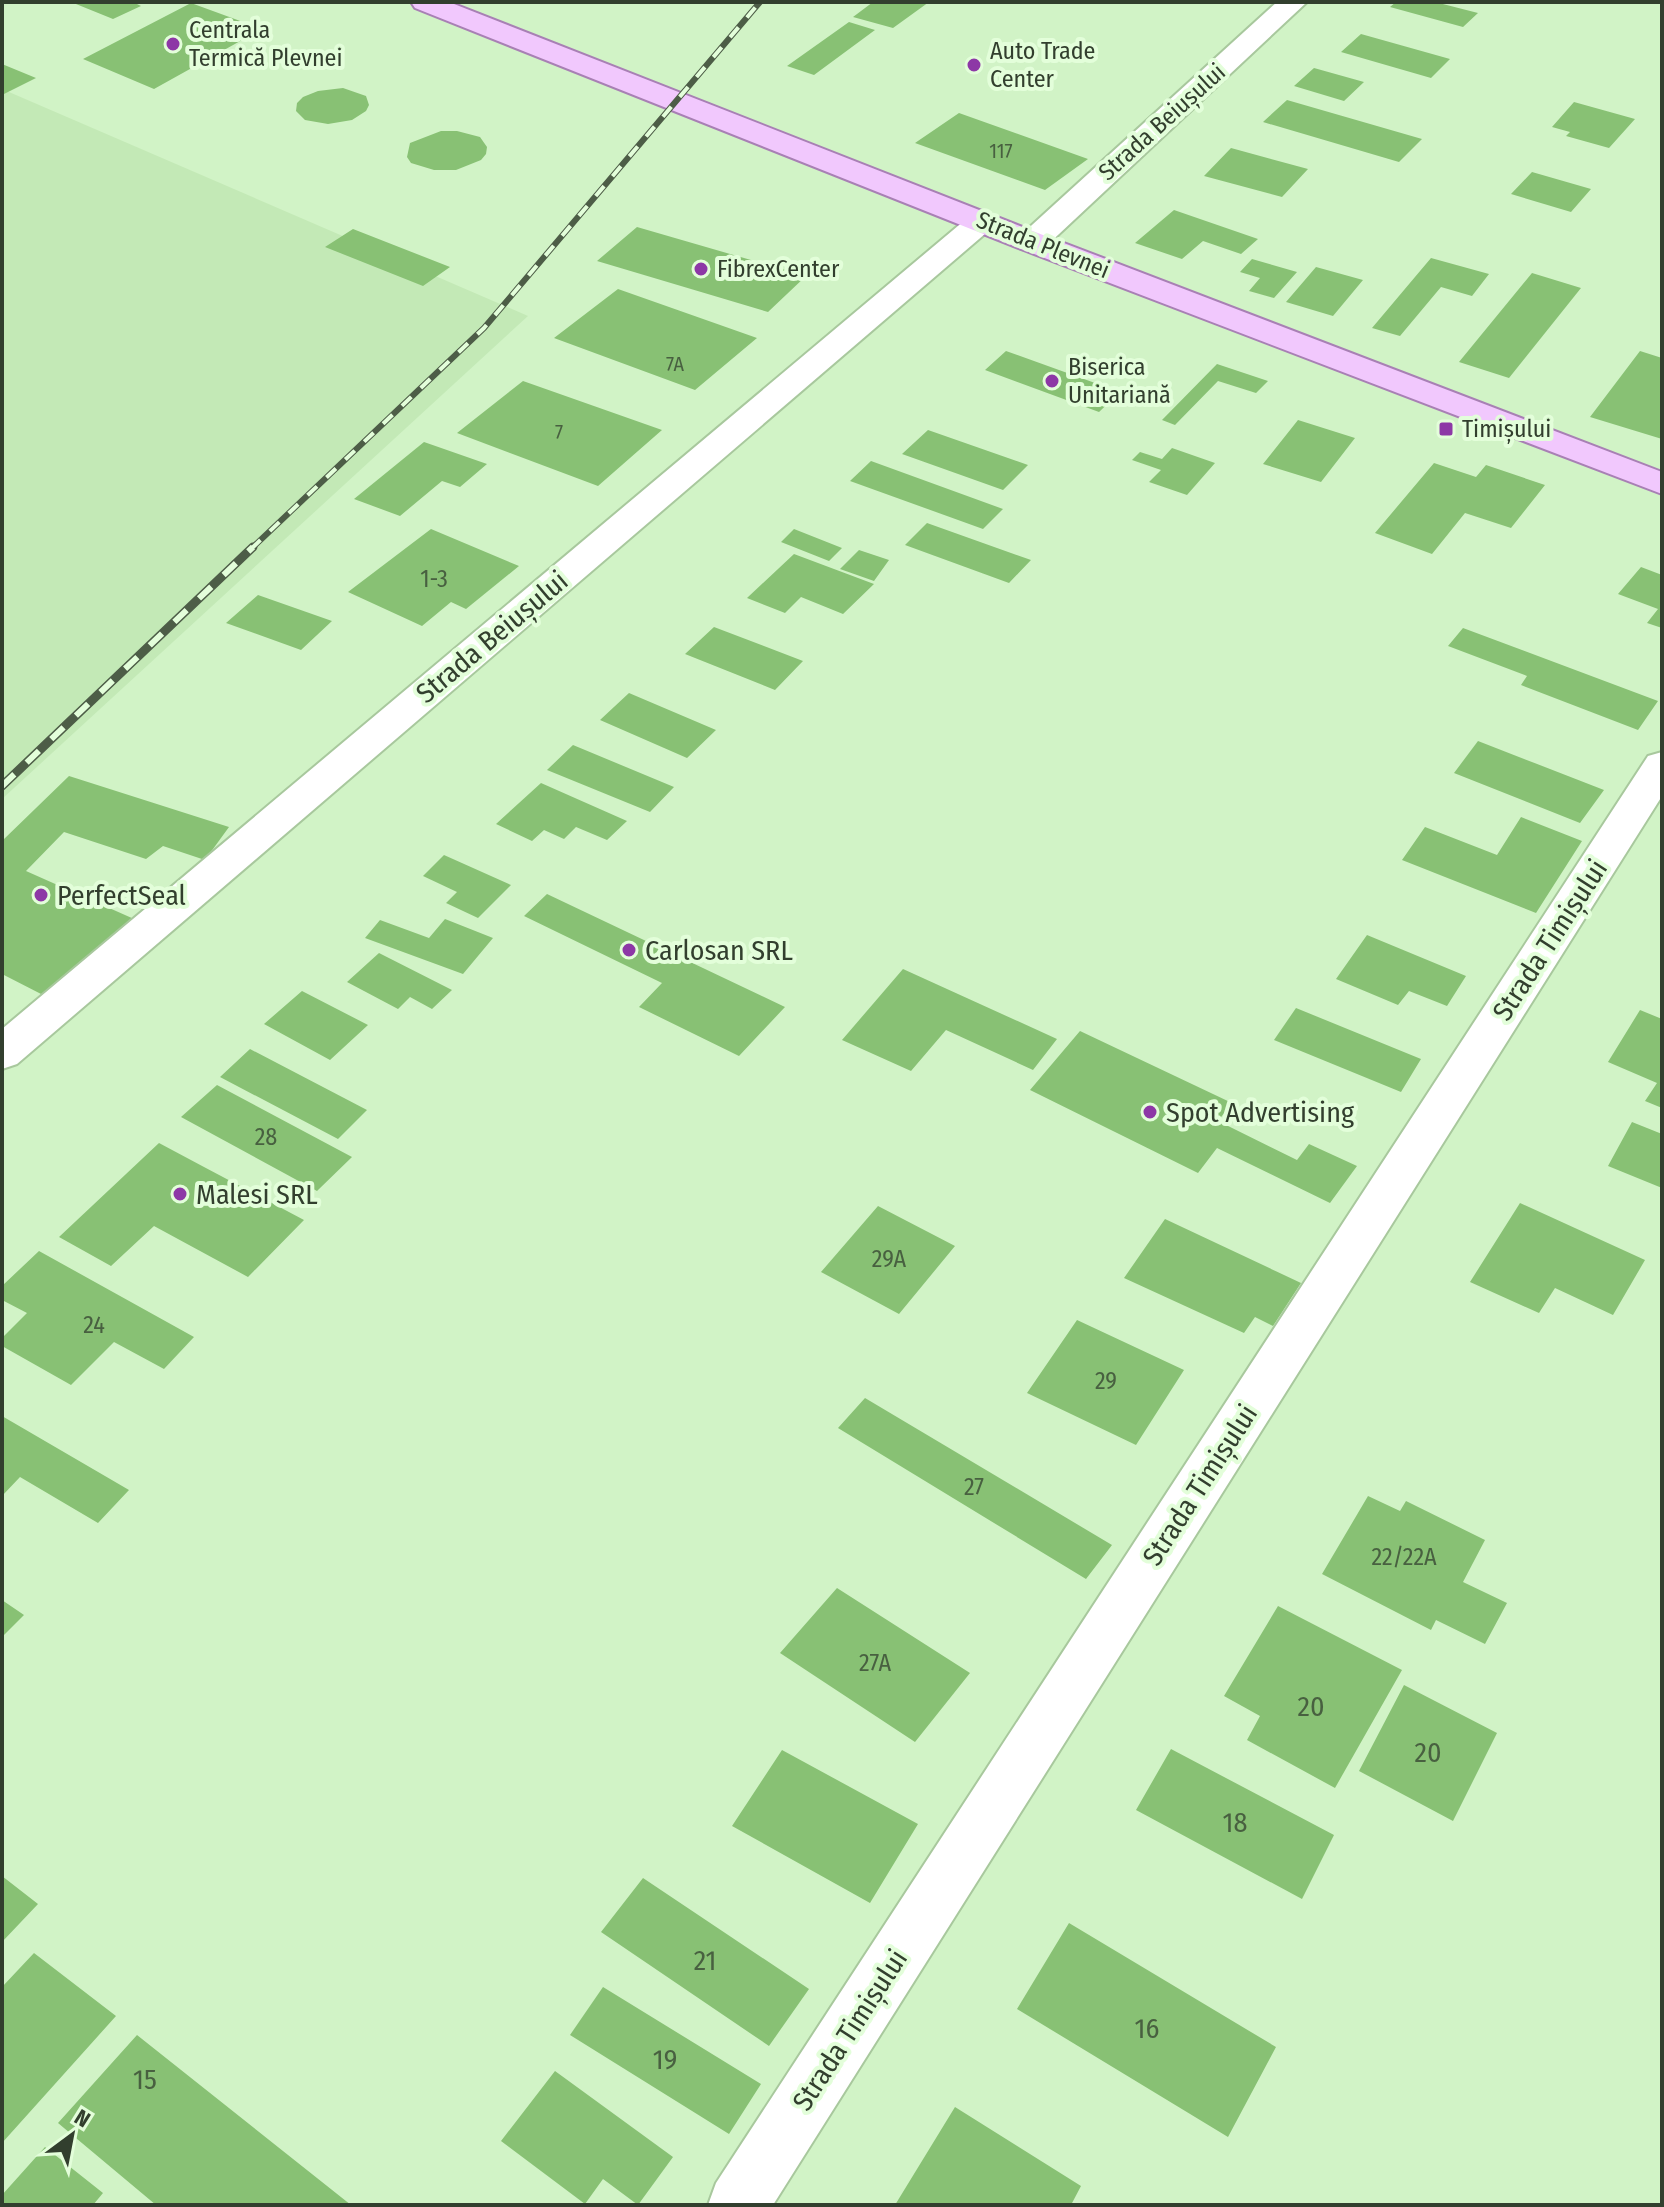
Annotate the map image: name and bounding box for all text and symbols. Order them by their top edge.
place label: Centrala Termică Plevnei [189,16,342,72]
marker: Centrala Termică Plevnei [164,35,182,53]
place label: Auto Trade Center [990,37,1095,93]
marker: Auto Trade Center [965,56,983,74]
street label: Strada Beiușului [1093,58,1232,187]
house number: 117 [989,139,1013,163]
street label: Strada Plevnei [972,206,1114,284]
place label: FibrexCenter [717,255,840,283]
marker: FibrexCenter [692,260,710,278]
house number: 7A [666,352,684,376]
place label: Biserica Unitariană [1068,353,1171,409]
marker: Biserica Unitariană [1043,372,1061,390]
place label: Timișului [1462,415,1551,444]
house number: 7 [555,420,563,444]
marker: Timișului [1437,420,1455,438]
street label: Strada Beiușului [410,564,575,711]
house number: 1-3 [420,565,448,593]
street label: Strada Timișului [1486,853,1615,1027]
place label: PerfectSeal [57,879,186,912]
marker: PerfectSeal [32,886,50,904]
place label: Carlosan SRL [645,934,793,967]
marker: Carlosan SRL [620,941,638,959]
place label: Spot Advertising [1166,1096,1355,1129]
marker: Spot Advertising [1141,1103,1159,1121]
house number: 28 [255,1123,277,1151]
place label: Malesi SRL [196,1178,318,1211]
marker: Malesi SRL [171,1185,189,1203]
house number: 29A [872,1245,907,1273]
house number: 24 [83,1311,105,1339]
house number: 29 [1095,1367,1117,1395]
street label: Strada Timișului [1136,1398,1265,1572]
house number: 27 [964,1473,984,1501]
house number: 22/22A [1371,1543,1437,1571]
house number: 27A [859,1649,891,1677]
house number: 20 [1298,1690,1324,1723]
house number: 20 [1415,1736,1441,1769]
house number: 18 [1223,1806,1247,1839]
street label: Strada Timișului [786,1943,915,2117]
house number: 21 [694,1944,716,1977]
house number: 16 [1135,2012,1159,2045]
house number: 19 [653,2043,677,2076]
house number: 15 [133,2063,157,2096]
north arrow [32,2095,112,2175]
text: N [70,2104,95,2133]

